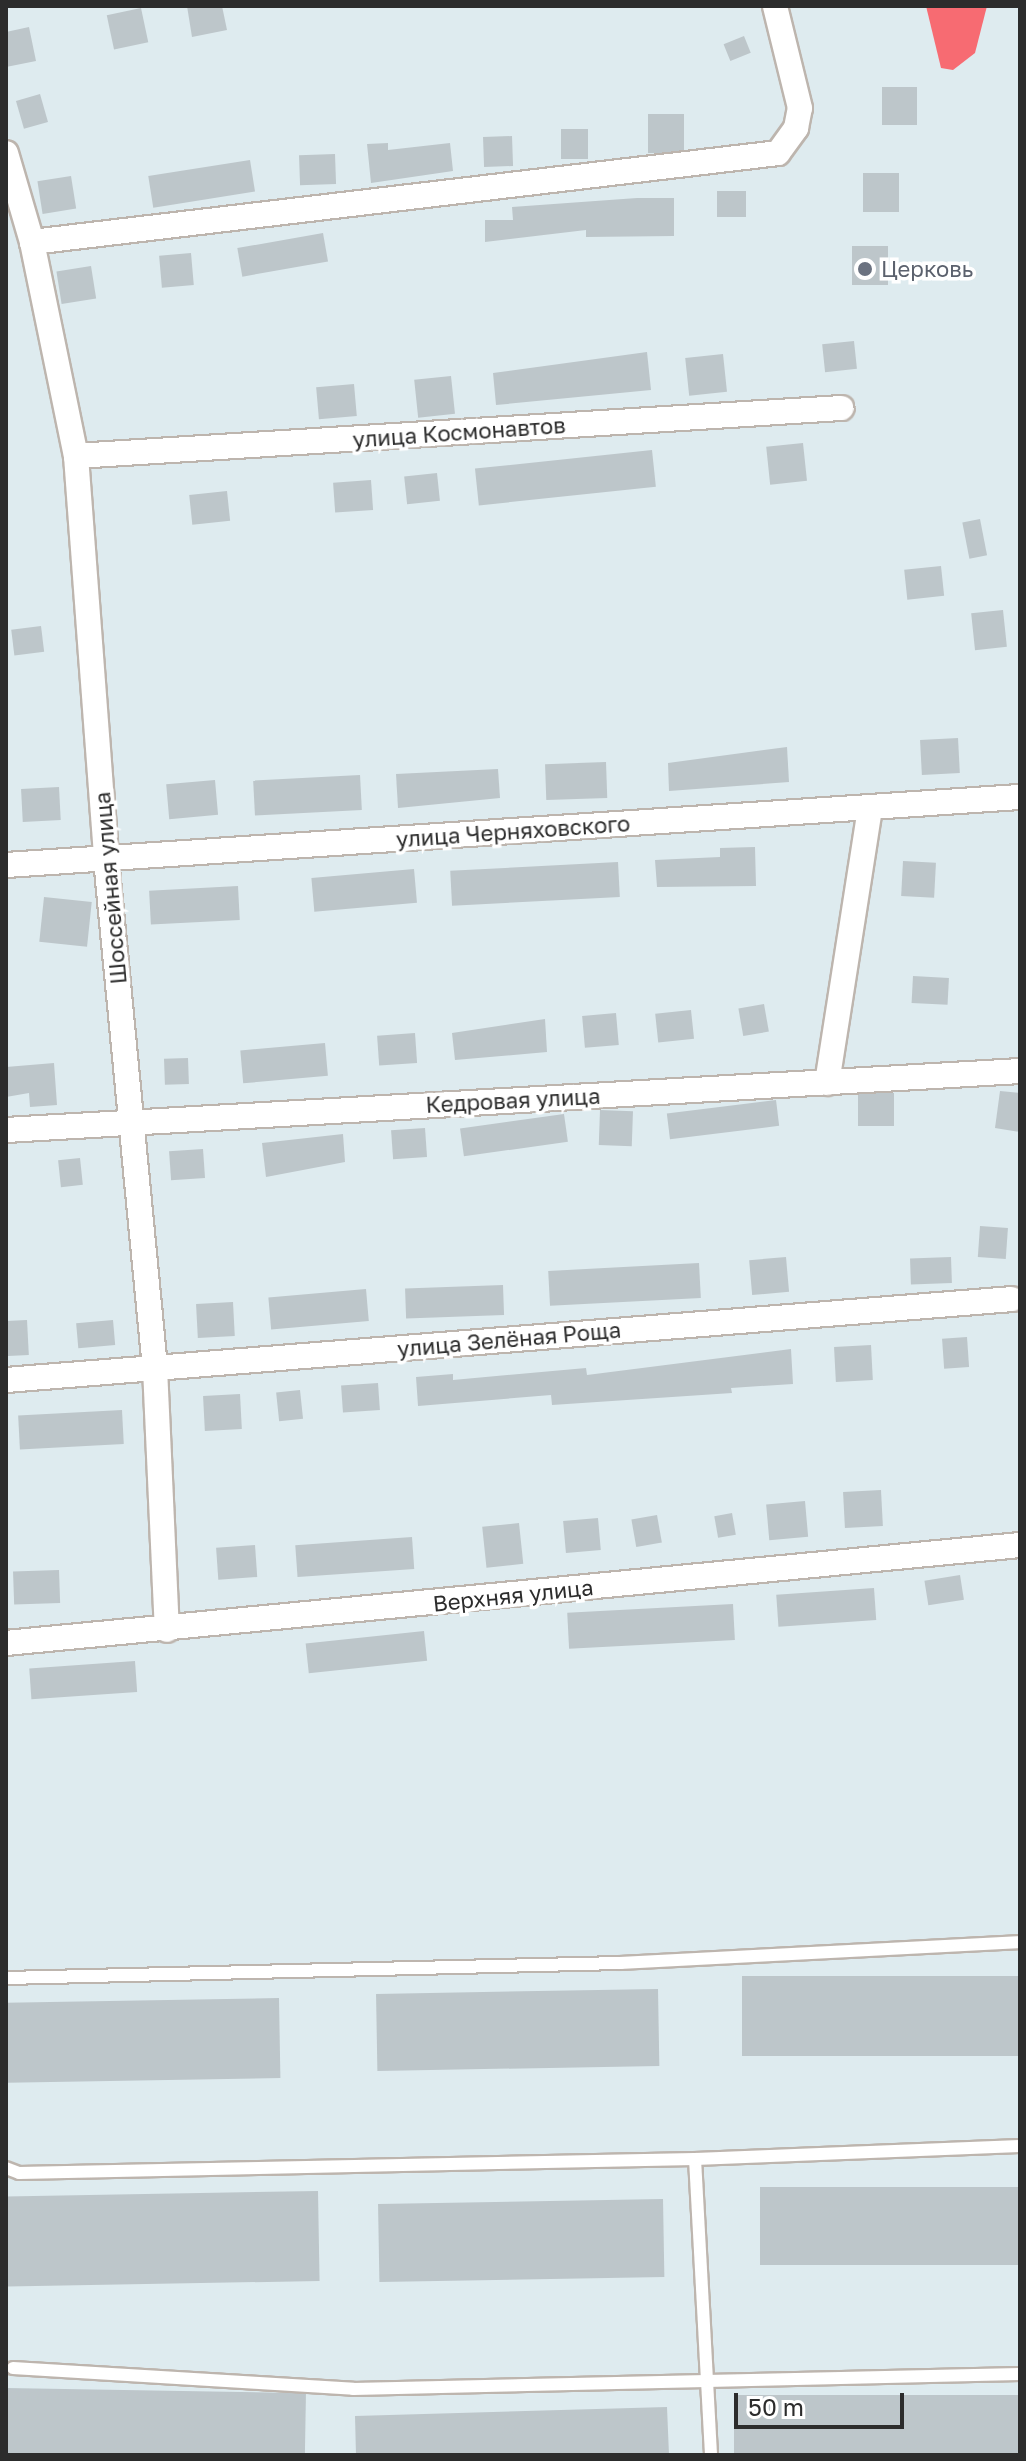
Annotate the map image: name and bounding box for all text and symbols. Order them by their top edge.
place label: Церковь [881,256,973,282]
marker: Церковь [856,260,874,278]
street label: улица Космонавтов [352,411,566,453]
street label: Шоссейная улица [88,791,132,985]
street label: улица Черняховского [395,810,631,852]
street label: Кедровая улица [425,1082,601,1118]
street label: улица Зелёная Роща [396,1316,622,1362]
street label: Верхняя улица [431,1573,595,1617]
scale bar [738,2377,908,2427]
text: 50 m [748,2392,804,2421]

